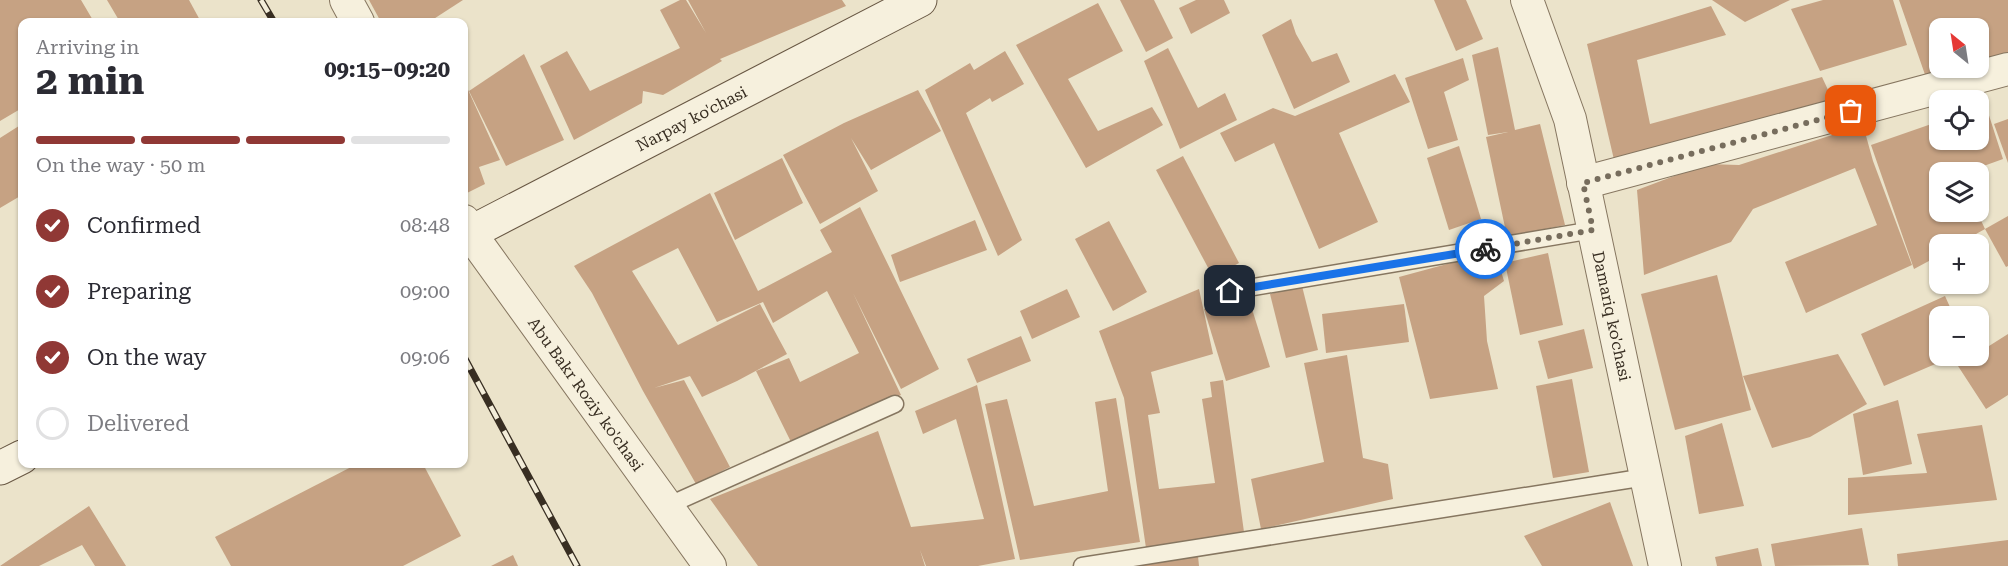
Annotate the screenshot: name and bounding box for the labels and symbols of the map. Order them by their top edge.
north arrow [1929,18,1989,78]
street label: Narpay ko'chasi [633,82,750,155]
pin [1825,85,1876,136]
courier [1455,219,1515,279]
street label: Damariq ko'chasi [1589,249,1635,383]
pin [1204,265,1255,316]
street label: Abu Bakr Roziy ko'chasi [524,314,648,475]

